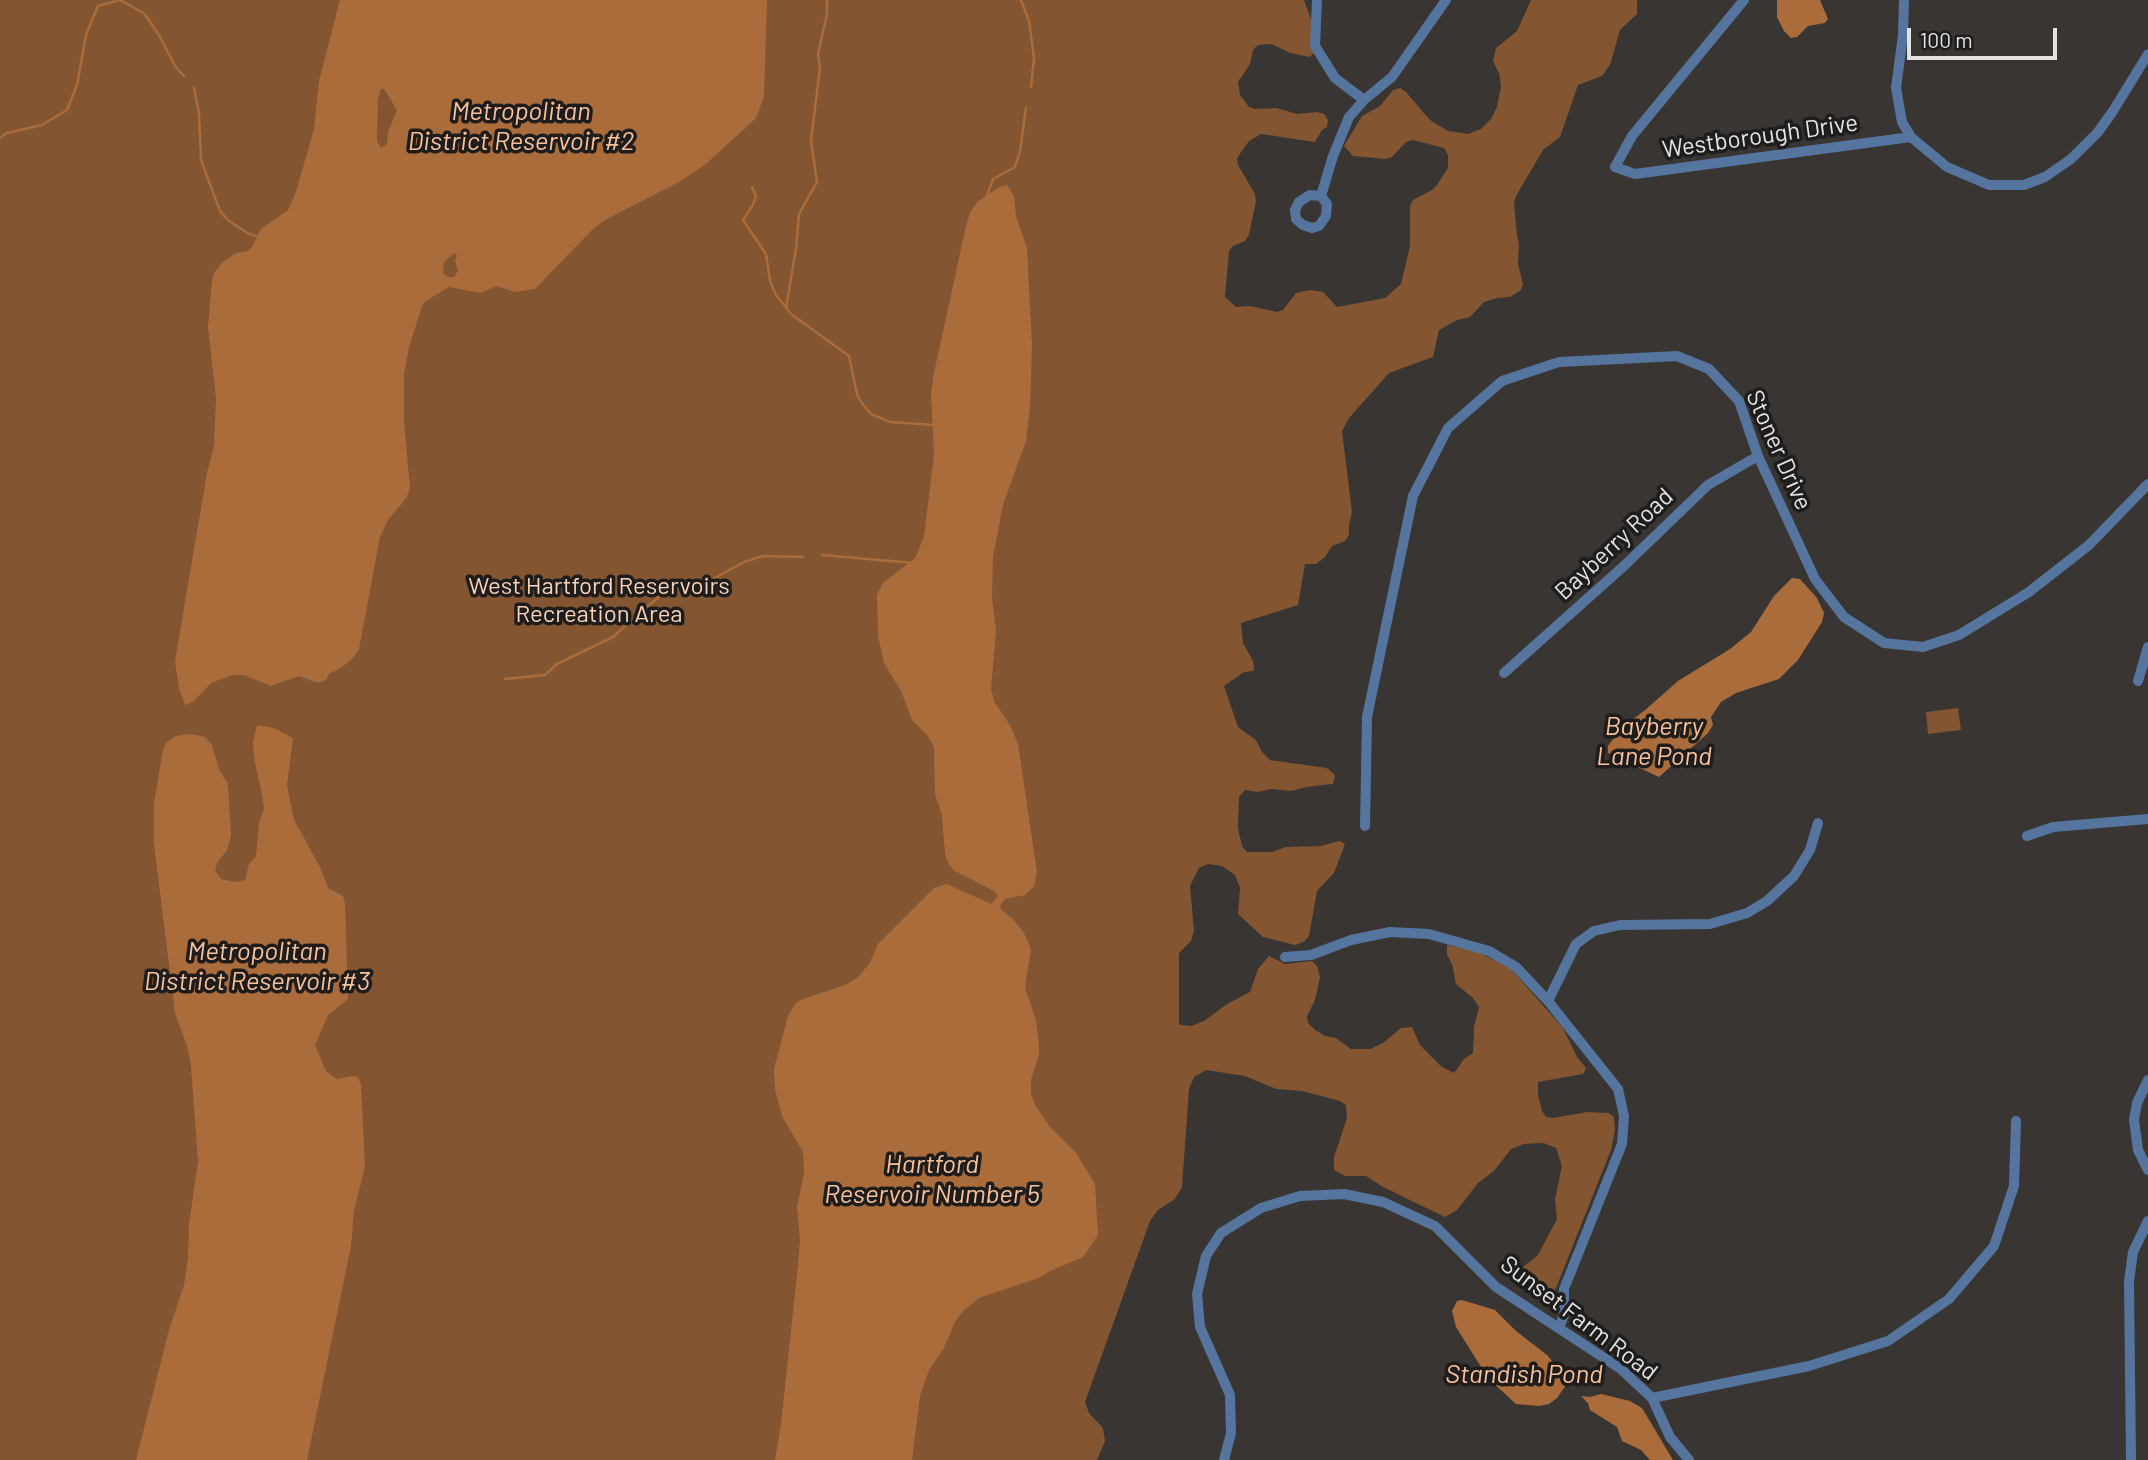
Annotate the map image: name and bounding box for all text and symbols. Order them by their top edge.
scale bar [1910,14,2060,58]
text: 100 m [1920,27,1973,52]
water label: Metropolitan District Reservoir #2 [408,95,634,156]
street label: Westborough Drive [1660,108,1860,164]
street label: Stoner Drive [1740,386,1818,514]
street label: Bayberry Road [1549,482,1679,606]
park label: West Hartford Reservoirs Recreation Area [468,572,730,628]
water label: Bayberry Lane Pond [1596,710,1712,772]
water label: Metropolitan District Reservoir #3 [144,935,370,996]
water label: Hartford Reservoir Number 5 [824,1148,1040,1210]
street label: Sunset Farm Road [1495,1250,1663,1386]
water label: Standish Pond [1445,1358,1603,1390]

